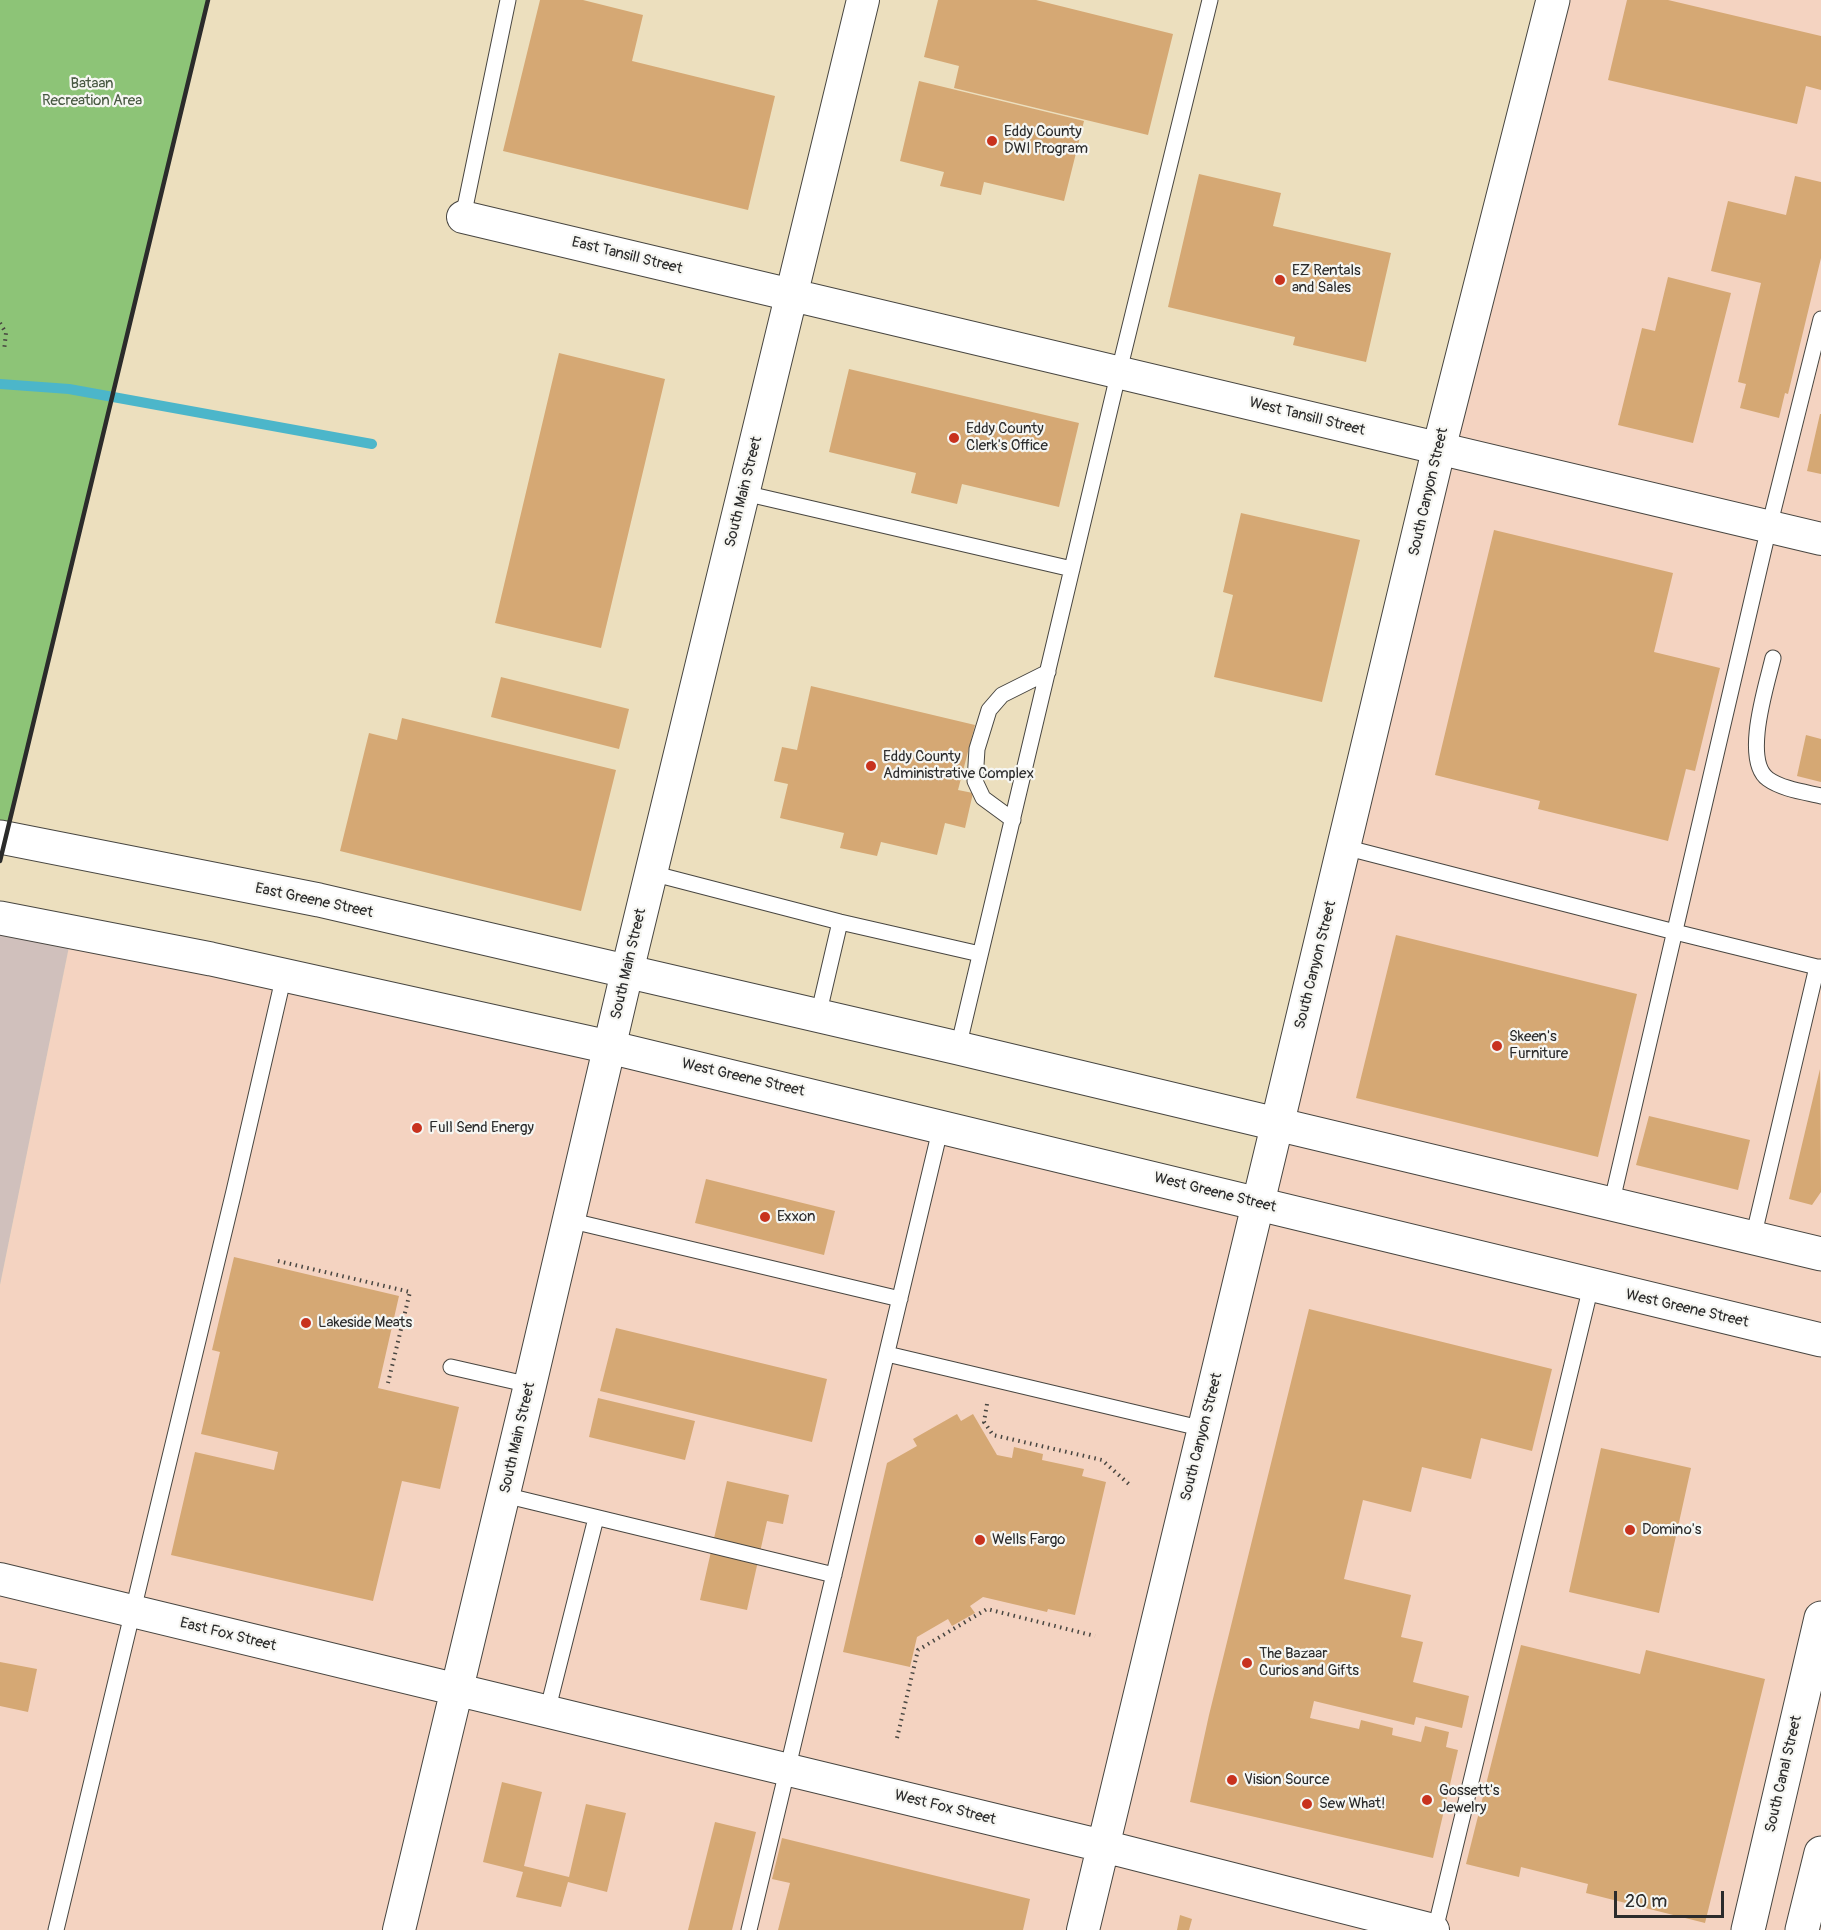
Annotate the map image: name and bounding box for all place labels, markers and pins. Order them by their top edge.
place label: Eddy County DWI Program [1004,123,1088,158]
marker: Eddy County DWI Program [985,134,999,148]
place label: EZ Rentals and Sales [1292,262,1361,297]
marker: EZ Rentals and Sales [1273,273,1287,287]
place label: Eddy County Clerk's Office [966,420,1048,455]
marker: Eddy County Clerk's Office [947,431,961,445]
place label: Eddy County Administrative Complex [883,748,1034,783]
marker: Eddy County Administrative Complex [864,759,878,773]
place label: Skeen's Furniture [1509,1028,1568,1063]
marker: Skeen's Furniture [1490,1039,1504,1053]
place label: Full Send Energy [429,1119,534,1137]
marker: Full Send Energy [410,1121,424,1135]
place label: Exxon [777,1208,815,1226]
marker: Exxon [758,1210,772,1224]
place label: Lakeside Meats [318,1314,412,1332]
marker: Lakeside Meats [299,1316,313,1330]
place label: Domino's [1642,1521,1701,1539]
marker: Domino's [1623,1523,1637,1537]
place label: Wells Fargo [992,1531,1065,1549]
marker: Wells Fargo [973,1533,987,1547]
place label: The Bazaar Curios and Gifts [1259,1645,1359,1680]
marker: The Bazaar Curios and Gifts [1240,1656,1254,1670]
place label: Vision Source [1244,1771,1329,1789]
marker: Vision Source [1225,1773,1239,1787]
place label: Gossett's Jewelry [1439,1782,1500,1817]
marker: Gossett's Jewelry [1420,1793,1434,1807]
place label: Sew What! [1319,1795,1385,1813]
marker: Sew What! [1300,1797,1314,1811]

